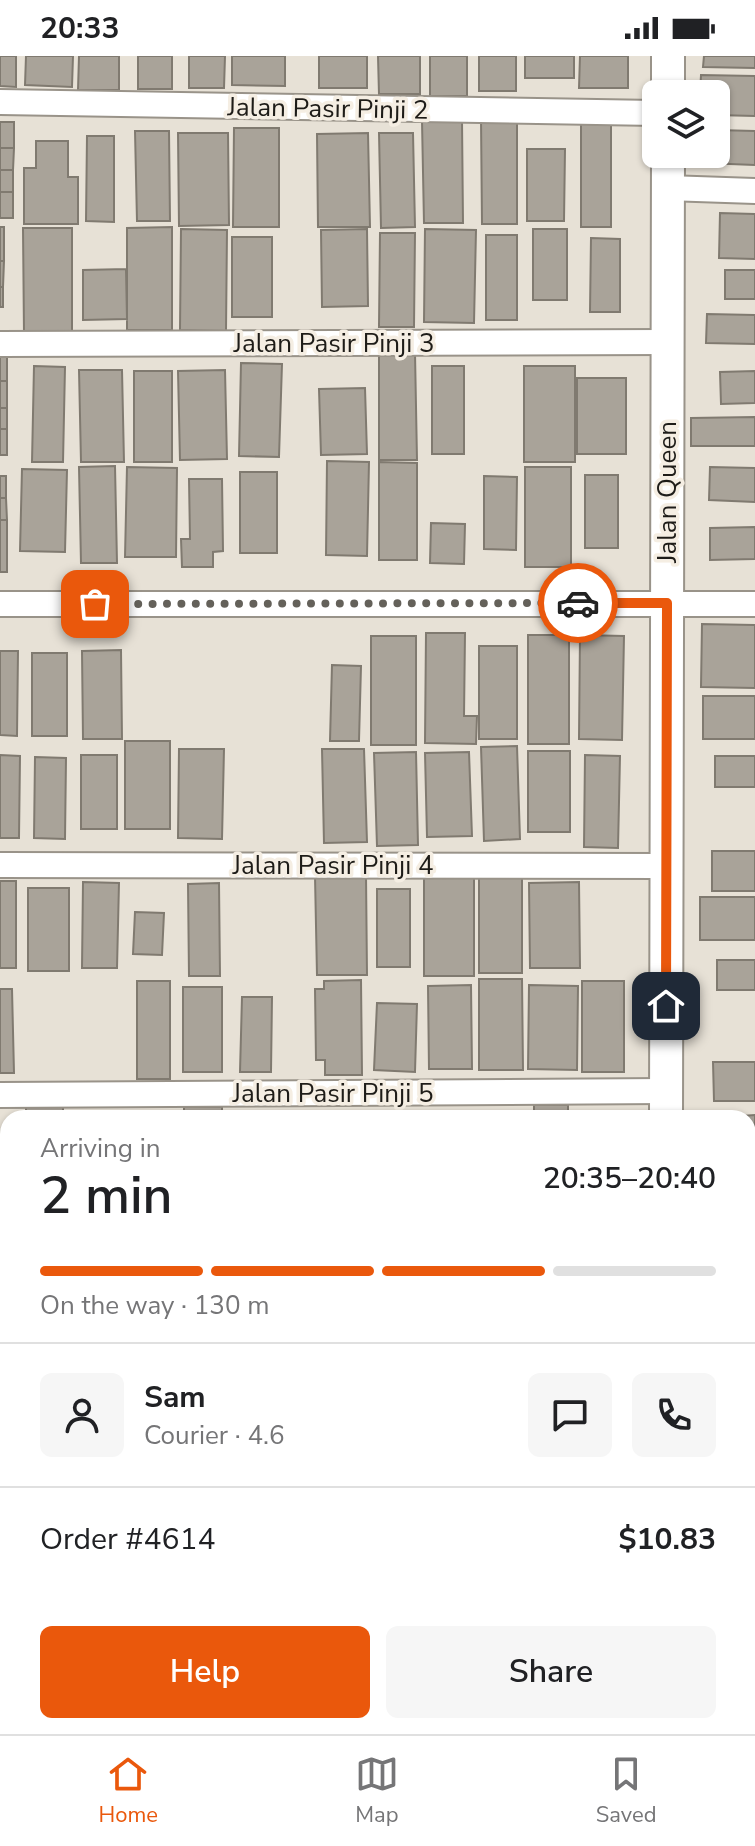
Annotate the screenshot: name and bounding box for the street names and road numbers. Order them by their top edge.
street label: Jalan Pasir Pinji 2 [226,89,429,128]
street label: Jalan Pasir Pinji 3 [233,326,434,361]
street label: Jalan Queen [650,421,685,564]
street label: Jalan Pasir Pinji 4 [232,848,433,883]
street label: Jalan Pasir Pinji 5 [232,1076,433,1111]

